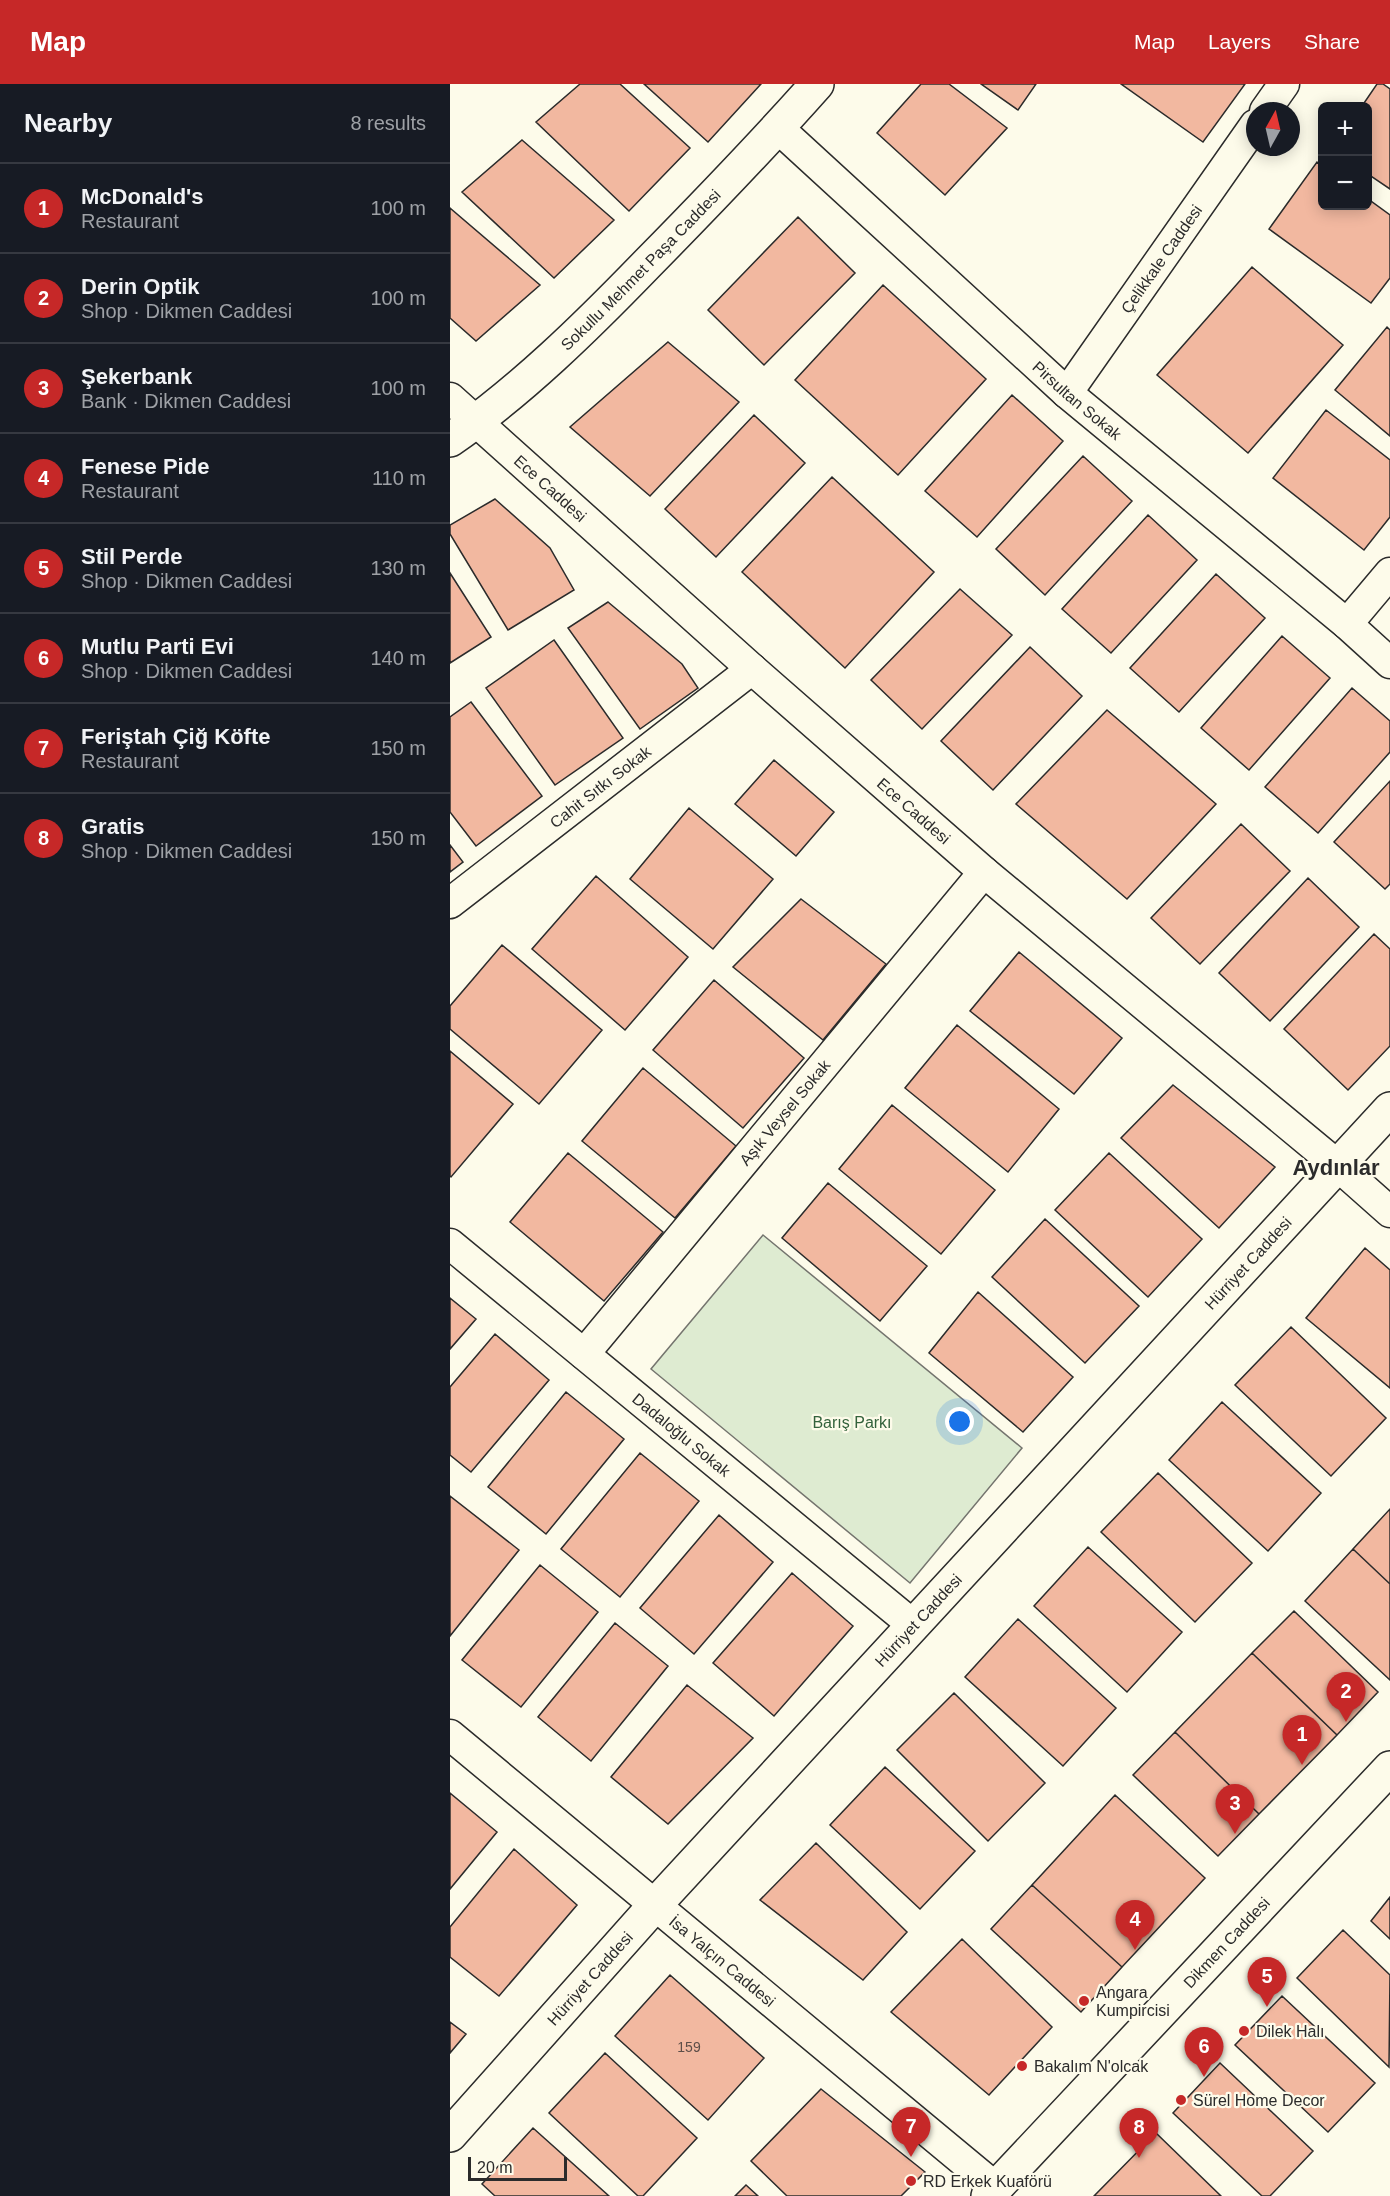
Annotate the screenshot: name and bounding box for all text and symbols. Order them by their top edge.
text: Map [30,26,86,57]
text: Map [1134,30,1175,53]
text: Layers [1208,30,1271,53]
text: Share [1304,30,1360,53]
north arrow [1246,102,1300,156]
map controls [1318,102,1372,210]
button: + [1318,102,1372,156]
text: Nearby [24,108,112,138]
text: 8 results [350,112,426,134]
button: − [1318,156,1372,210]
text: McDonald's [81,184,204,209]
street label: Sokullu Mehmet Paşa Caddesi [557,186,723,353]
text: 1 [38,197,49,219]
text: 100 m [370,197,426,219]
street label: Çelikkale Caddesi [1117,201,1205,316]
text: Restaurant [81,210,179,232]
text: Derin Optik [81,274,200,299]
text: 2 [38,287,49,309]
text: 100 m [370,287,426,309]
text: Shop · Dikmen Caddesi [81,300,292,322]
street label: Pirsultan Sokak [1029,358,1126,444]
text: Şekerbank [81,364,192,389]
text: 3 [38,377,49,399]
text: 100 m [370,377,426,399]
text: Bank · Dikmen Caddesi [81,390,291,412]
street label: Ece Caddesi [511,452,590,525]
text: Fenese Pide [81,454,209,479]
text: 4 [38,467,49,489]
text: 110 m [372,467,426,489]
text: Restaurant [81,480,179,502]
text: Stil Perde [81,544,182,569]
text: 5 [38,557,49,579]
text: 130 m [370,557,426,579]
text: Shop · Dikmen Caddesi [81,570,292,592]
text: Mutlu Parti Evi [81,634,234,659]
text: 6 [38,647,49,669]
text: 140 m [370,647,426,669]
text: Shop · Dikmen Caddesi [81,660,292,682]
text: Feriştah Çiğ Köfte [81,724,270,749]
text: 7 [38,737,49,759]
text: 150 m [370,737,426,759]
street label: Cahit Sıtkı Sokak [546,742,655,831]
text: Restaurant [81,750,179,772]
street label: Ece Caddesi [874,774,954,847]
text: Gratis [81,814,145,839]
text: 8 [38,827,49,849]
text: 150 m [370,827,426,849]
text: Shop · Dikmen Caddesi [81,840,292,862]
street label: Aşık Veysel Sokak [736,1056,834,1168]
district label: Aydınlar [1292,1155,1380,1180]
street label: Hürriyet Caddesi [1201,1213,1295,1313]
street label: Dadaloğlu Sokak [630,1390,735,1480]
your location [945,1407,974,1436]
park label: Barış Parkı [812,1414,892,1431]
street label: Hürriyet Caddesi [871,1570,965,1670]
pin: 2 [1326,1672,1366,1722]
pin: 1 [1282,1716,1322,1765]
pin: 3 [1216,1784,1254,1834]
street label: Dikmen Caddesi [1180,1894,1273,1991]
pin: 4 [1116,1900,1154,1950]
street label: İsa Yalçın Caddesi [666,1912,779,2010]
street label: Hürriyet Caddesi [544,1928,636,2028]
pin: 5 [1248,1958,1286,2007]
place label: Angara Kumpircisi [1096,1984,1170,2019]
marker: Angara Kumpircisi [1077,1994,1091,2008]
place label: Dilek Halı [1256,2023,1324,2040]
marker: Dilek Halı [1237,2024,1251,2038]
pin: 6 [1184,2028,1224,2077]
house number: 159 [677,2039,701,2055]
place label: Bakalım N'olcak [1034,2058,1149,2075]
marker: Bakalım N'olcak [1015,2059,1029,2073]
place label: Sürel Home Decor [1193,2092,1325,2109]
marker: Sürel Home Decor [1174,2093,1188,2107]
pin: 7 [892,2108,930,2157]
pin: 8 [1120,2108,1158,2158]
scale bar [468,2154,567,2182]
text: 20 m [477,2159,513,2176]
place label: RD Erkek Kuaförü [923,2173,1052,2190]
marker: RD Erkek Kuaförü [904,2174,918,2188]

